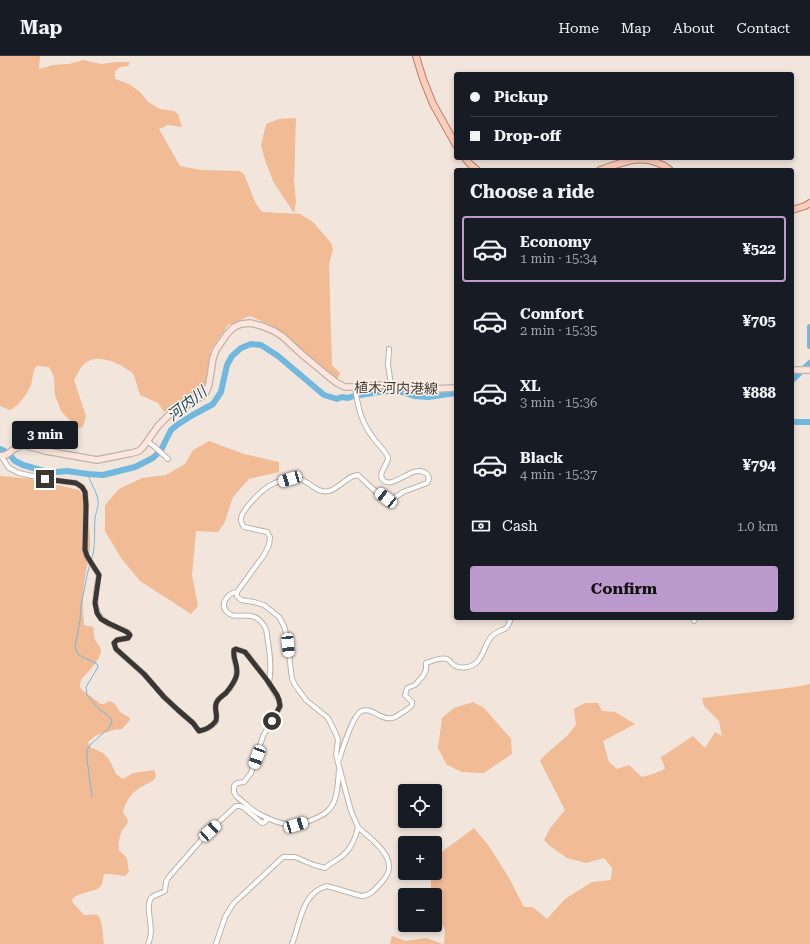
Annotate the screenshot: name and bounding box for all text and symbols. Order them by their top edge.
text: Map [20,16,62,39]
text: Home [558,20,599,36]
text: Map [621,20,651,36]
text: About [673,20,715,36]
text: Contact [737,20,790,36]
text: Pickup [494,88,548,106]
text: Drop-off [494,127,561,145]
text: Choose a ride [470,181,594,202]
icon: car [472,231,508,267]
text: Economy [520,233,591,251]
text: ¥522 [742,240,776,258]
text: 1 min · 15:34 [520,251,597,266]
icon: car [472,303,508,339]
text: Comfort [520,305,584,323]
text: ¥705 [742,312,776,330]
text: 2 min · 15:35 [520,323,597,338]
icon: car [472,375,508,411]
text: XL [520,377,541,395]
street label: 植木河内港線 [354,379,438,397]
water label: 河内川 [164,382,212,425]
text: ¥888 [742,384,776,402]
text: 3 min · 15:36 [520,395,597,410]
callout: 3 min [12,421,78,449]
text: 3 min [27,427,63,442]
icon: car [472,447,508,483]
text: Black [520,449,563,467]
text: ¥794 [742,456,776,474]
text: 4 min · 15:37 [520,467,597,482]
route end [36,470,54,488]
car [277,470,303,488]
car [373,486,399,510]
icon: cash [470,515,492,537]
text: Cash [502,517,538,535]
text: 1.0 km [737,519,778,534]
button: Confirm [470,566,778,612]
car [281,633,295,657]
route start [263,712,281,730]
car [247,744,267,770]
map controls [398,784,442,932]
button: locate [398,784,442,828]
car [283,816,309,834]
car [197,818,223,844]
button: + [398,836,442,880]
button: − [398,888,442,932]

